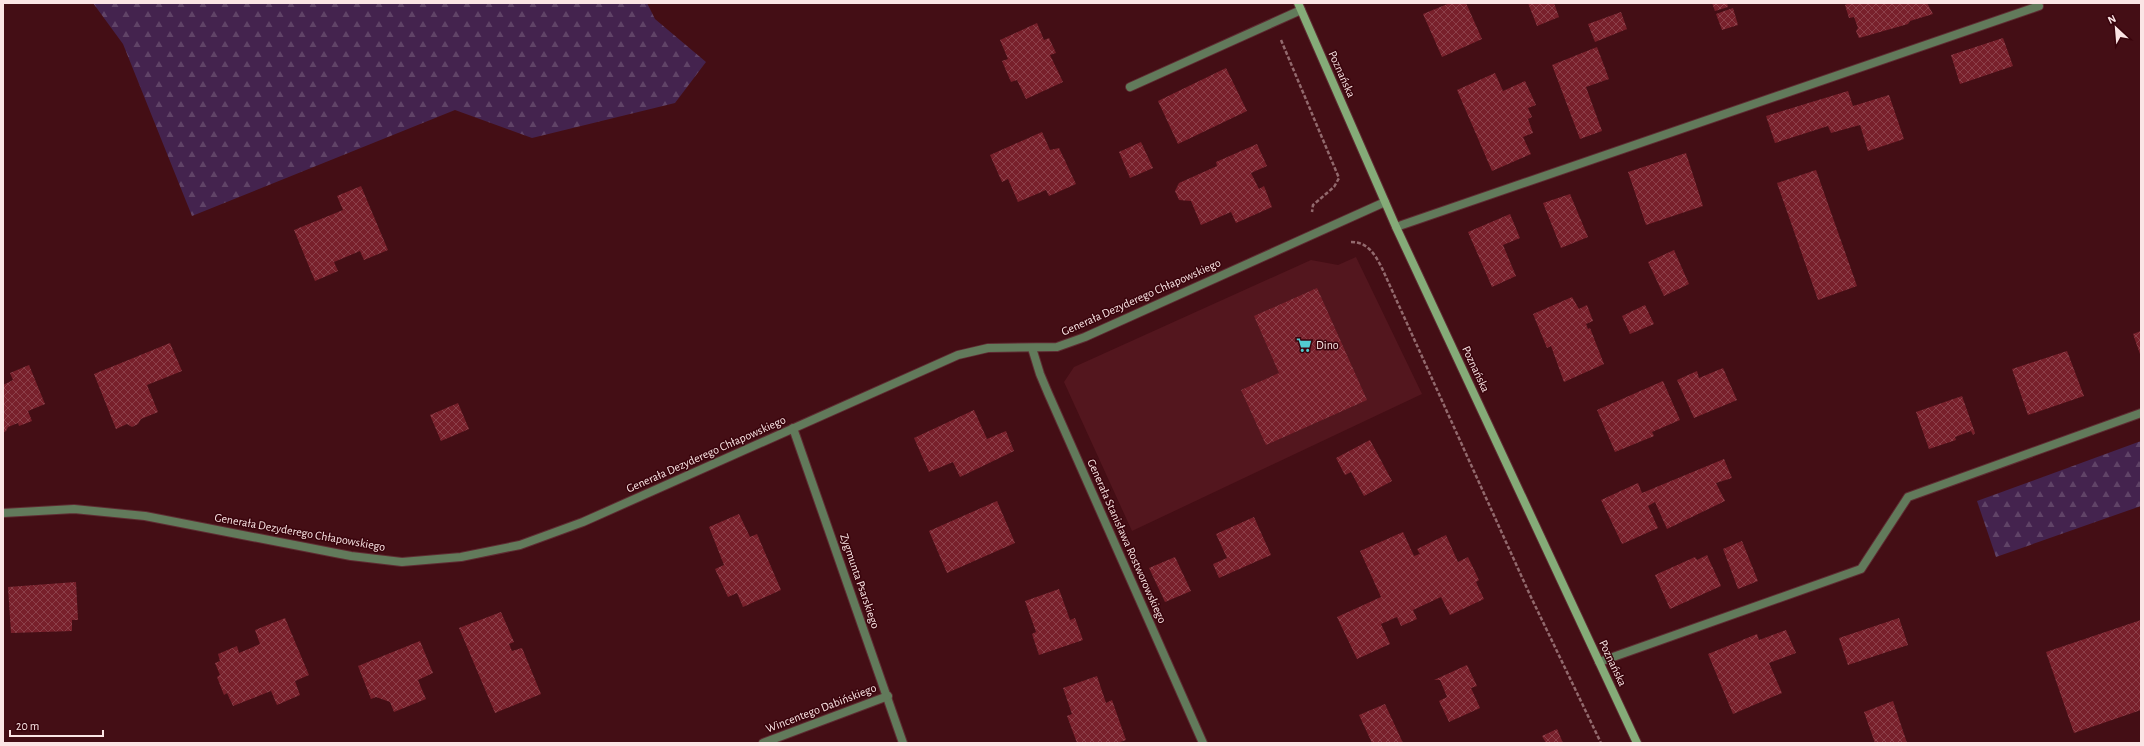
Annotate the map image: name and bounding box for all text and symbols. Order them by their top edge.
north arrow [2096,8,2136,48]
text: N [2106,13,2118,26]
street label: Poznańska [1326,49,1358,99]
street label: Generała Dezyderego Chłapowskiego [1059,256,1223,339]
supermarket icon: Dino [1295,336,1313,354]
place label: Dino [1316,339,1339,351]
street label: Poznańska [1460,344,1492,394]
street label: Generała Dezyderego Chłapowskiego [624,413,788,496]
street label: Generała Stanisława Rostworowskiego [1085,457,1169,625]
street label: Generała Dezyderego Chłapowskiego [214,511,386,554]
street label: Zygmunta Psarskiego [837,532,882,631]
street label: Poznańska [1597,638,1629,688]
street label: Wincentego Dabińskiego [764,681,878,735]
scale bar [10,712,103,738]
text: 20 m [16,720,39,732]

